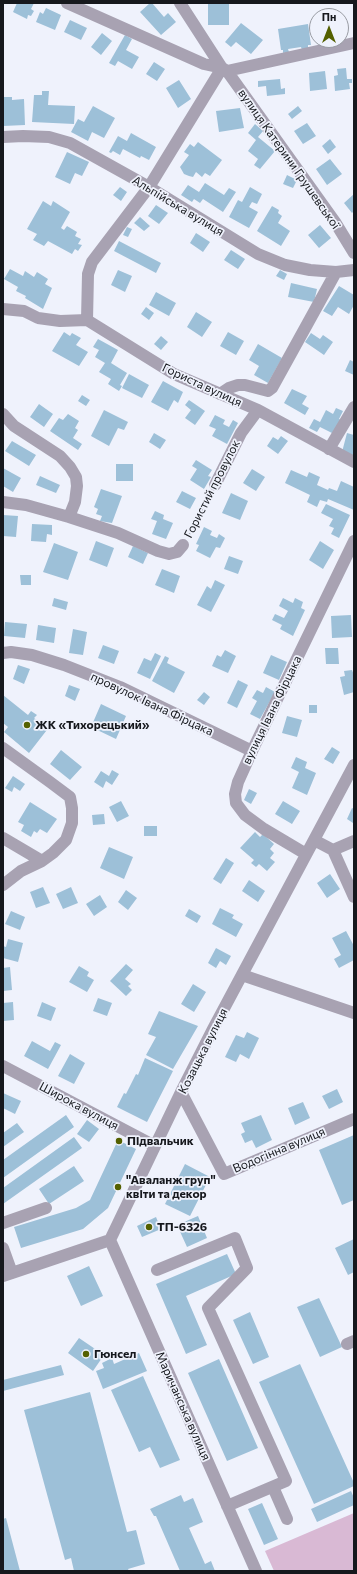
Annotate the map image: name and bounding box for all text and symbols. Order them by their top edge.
north arrow [309,8,349,48]
text: Пн [322,10,336,23]
street label: вулиця Катерини Грушевської [235,86,343,232]
street label: Альпійська вулиця [130,173,226,239]
street label: Гориста вулиця [160,360,244,410]
street label: Гористий провулок [181,438,243,540]
street label: вулиця Івана Фірцака [239,653,305,767]
street label: провулок Івана Фірцака [88,669,216,739]
place label: ЖК «Тихорецький» [35,718,149,732]
marker: ЖК «Тихорецький» [22,720,32,730]
street label: Козацька вулиця [175,1006,231,1096]
street label: Широка вулиця [37,1079,121,1133]
street label: Водогінна вулиця [231,1124,327,1176]
place label: Підвальчик [127,1134,194,1148]
marker: Підвальчик [114,1136,124,1146]
place label: "Аваланж груп" квіти та декор [126,1173,216,1201]
marker: "Аваланж груп" квіти та декор [113,1182,123,1192]
place label: ТП-6326 [157,1220,207,1234]
marker: ТП-6326 [144,1222,154,1232]
place label: Гюнсел [94,1347,136,1361]
marker: Гюнсел [81,1349,91,1359]
street label: Маричанська вулиця [153,1350,213,1462]

